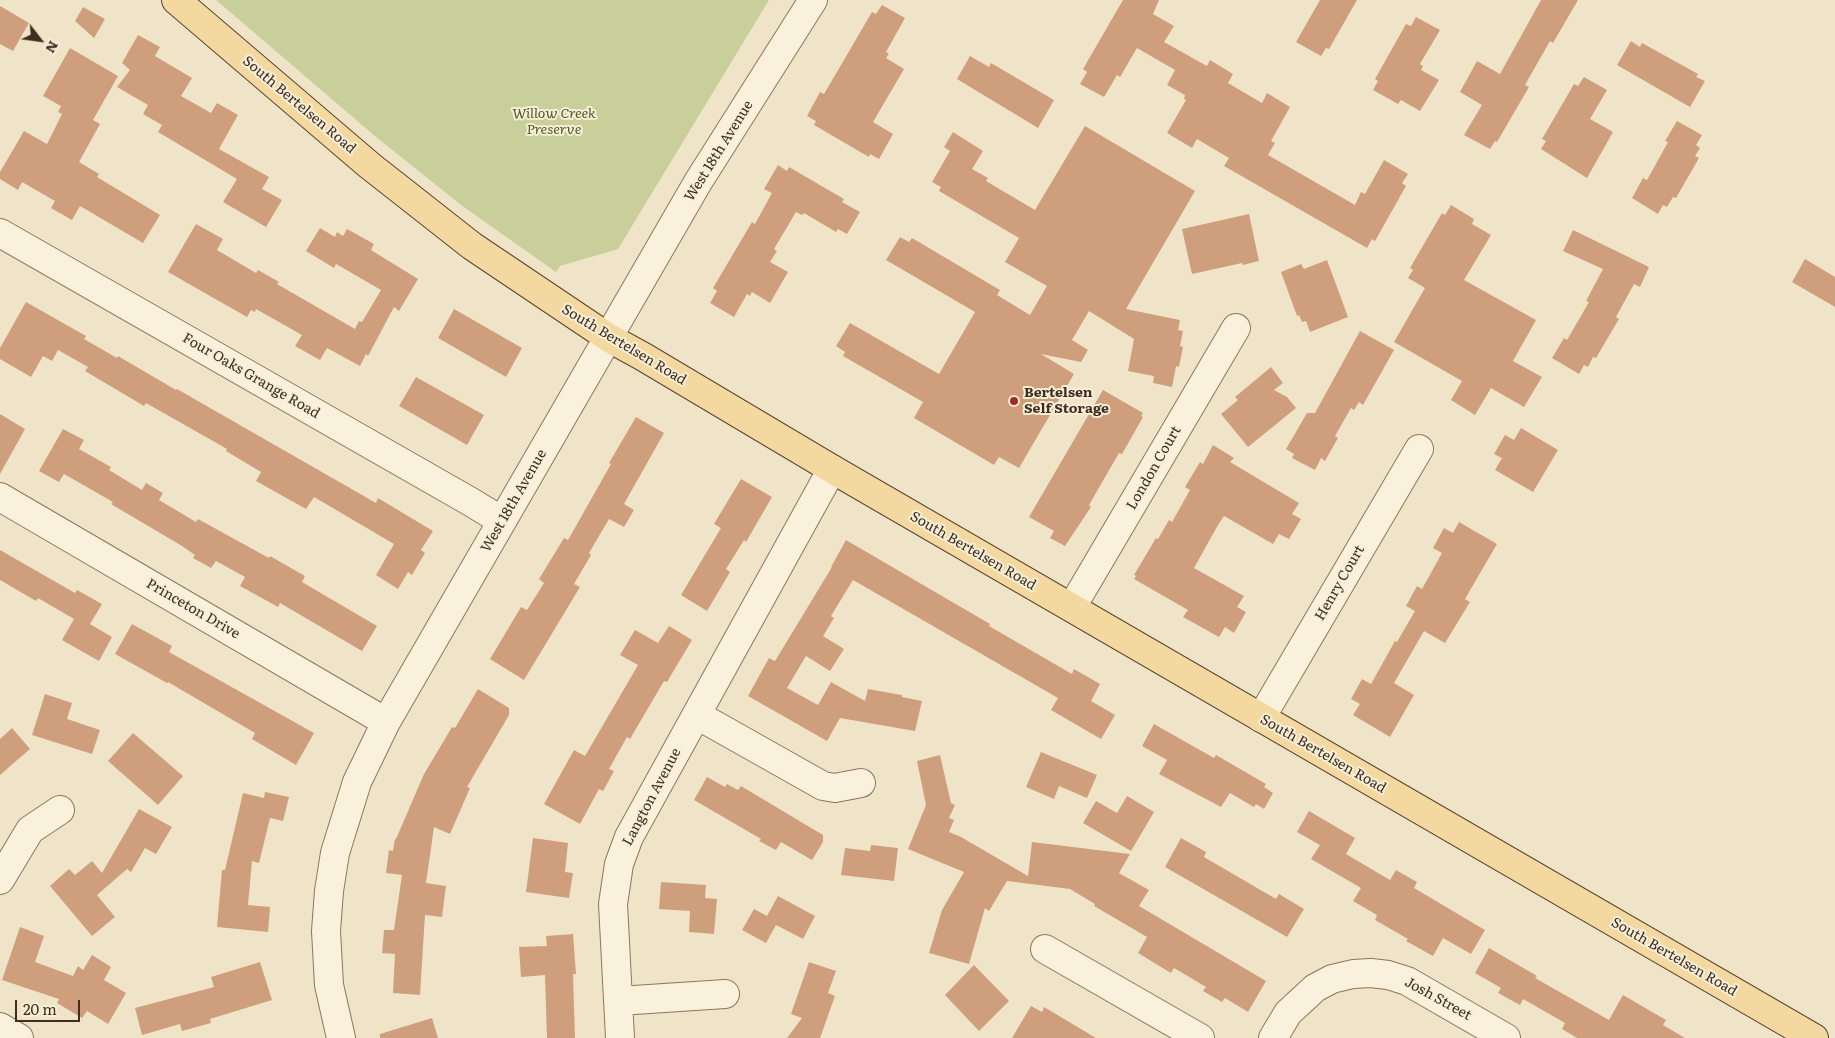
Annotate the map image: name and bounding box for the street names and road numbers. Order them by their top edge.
street label: South Bertelsen Road [239,53,359,157]
street label: West 18th Avenue [681,97,757,205]
street label: South Bertelsen Road [559,301,689,389]
street label: Four Oaks Grange Road [179,330,323,422]
street label: London Court [1123,423,1185,513]
street label: West 18th Avenue [478,447,550,555]
street label: South Bertelsen Road [907,508,1039,594]
street label: Henry Court [1312,542,1368,624]
street label: Princeton Drive [143,575,243,643]
street label: South Bertelsen Road [1257,711,1389,797]
street label: Langton Avenue [619,745,685,849]
street label: South Bertelsen Road [1608,914,1740,1000]
street label: Josh Street [1402,974,1474,1024]

